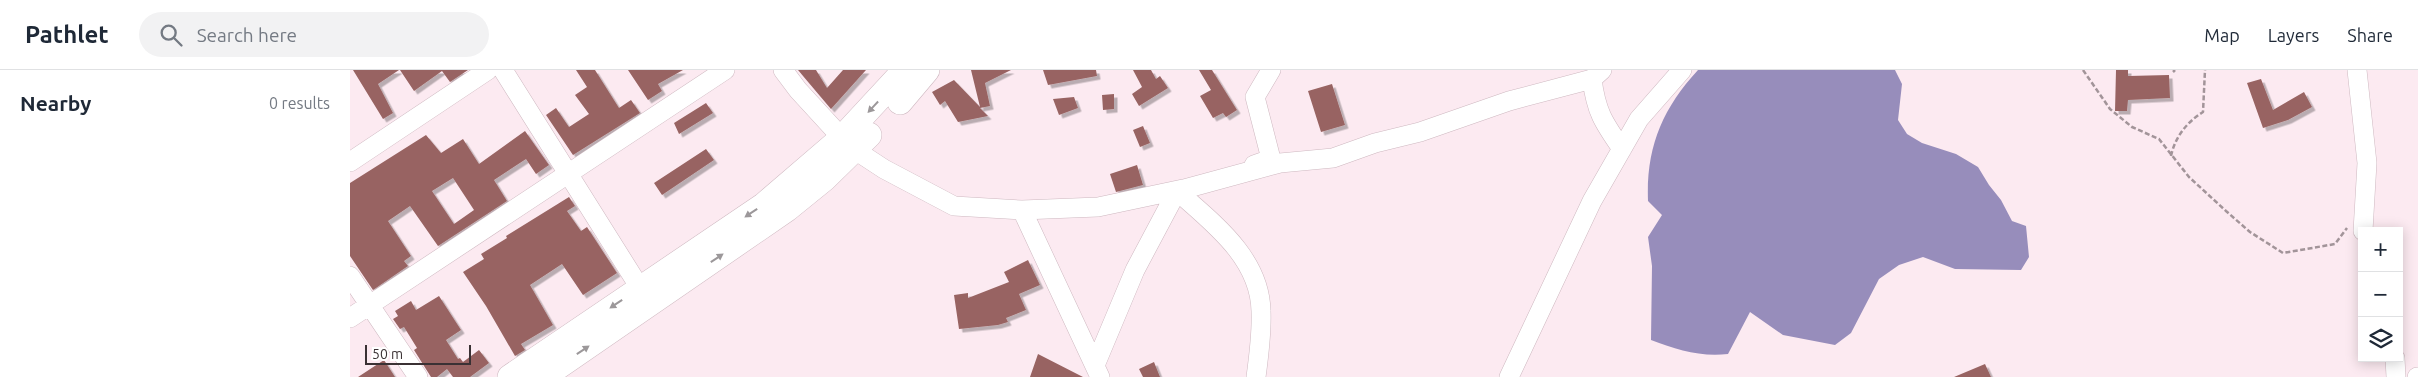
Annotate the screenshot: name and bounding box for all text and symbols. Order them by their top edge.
search box [139,12,489,57]
text: Pathlet [25,21,109,48]
icon: search [157,21,185,49]
text: Search here [197,24,297,46]
text: Map [2204,25,2240,45]
text: Layers [2268,25,2319,45]
text: Share [2347,25,2393,45]
text: Nearby [20,91,91,115]
text: 0 results [269,94,330,112]
one-way arrow [867,100,879,112]
one-way arrow [744,209,758,218]
map controls [2358,227,2403,362]
button: + [2358,227,2403,272]
one-way arrow [710,253,724,263]
button: − [2358,272,2403,317]
one-way arrow [609,300,623,309]
button: layers [2358,317,2403,362]
scale bar [365,342,471,365]
one-way arrow [576,345,590,355]
text: 50 m [372,346,403,362]

